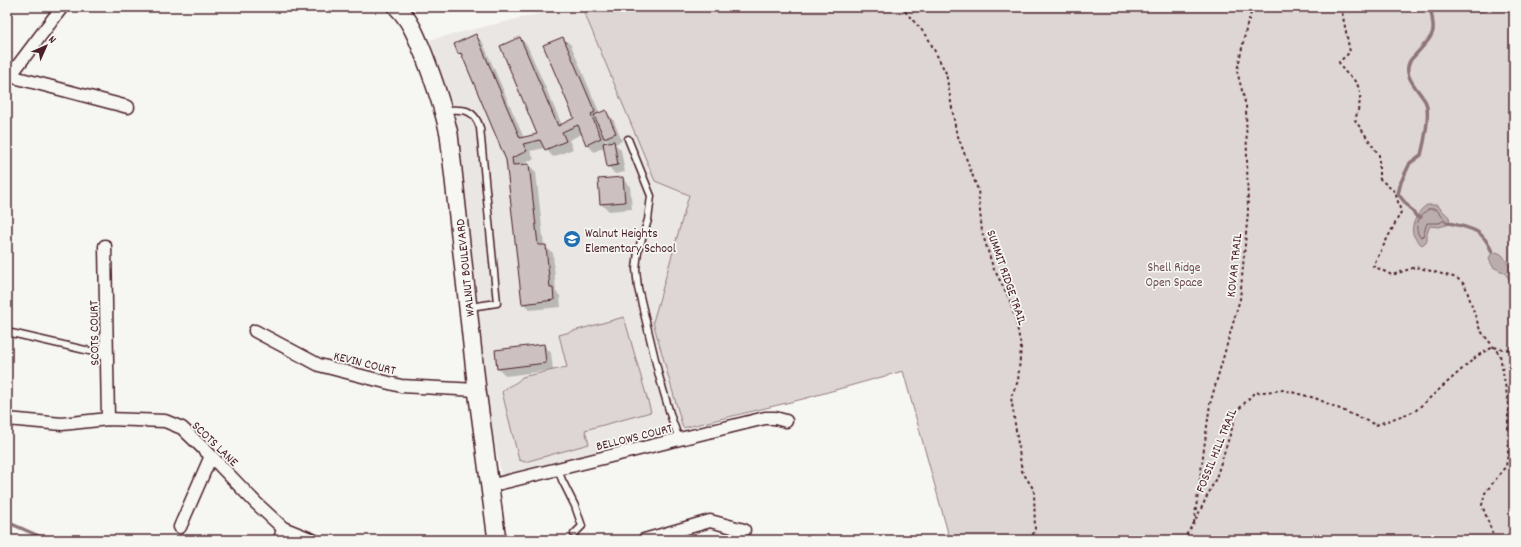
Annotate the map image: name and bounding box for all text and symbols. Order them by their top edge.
north arrow [26,26,66,66]
text: N [44,33,60,48]
street label: WALNUT BOULEVARD [452,218,481,318]
place label: Walnut Heights Elementary School [585,225,676,259]
street label: SUMMIT RIDGE TRAIL [980,227,1031,329]
school or university icon: Walnut Heights Elementary School [562,229,582,249]
street label: KOVAR TRAIL [1223,232,1248,298]
park label: Shell Ridge Open Space [1146,259,1203,293]
street label: SCOTS COURT [85,300,106,366]
street label: KEVIN COURT [331,348,397,381]
street label: FOSSIL HILL TRAIL [1192,405,1243,496]
street label: SCOTS LANE [187,418,242,472]
street label: BELLOWS COURT [594,420,675,457]

